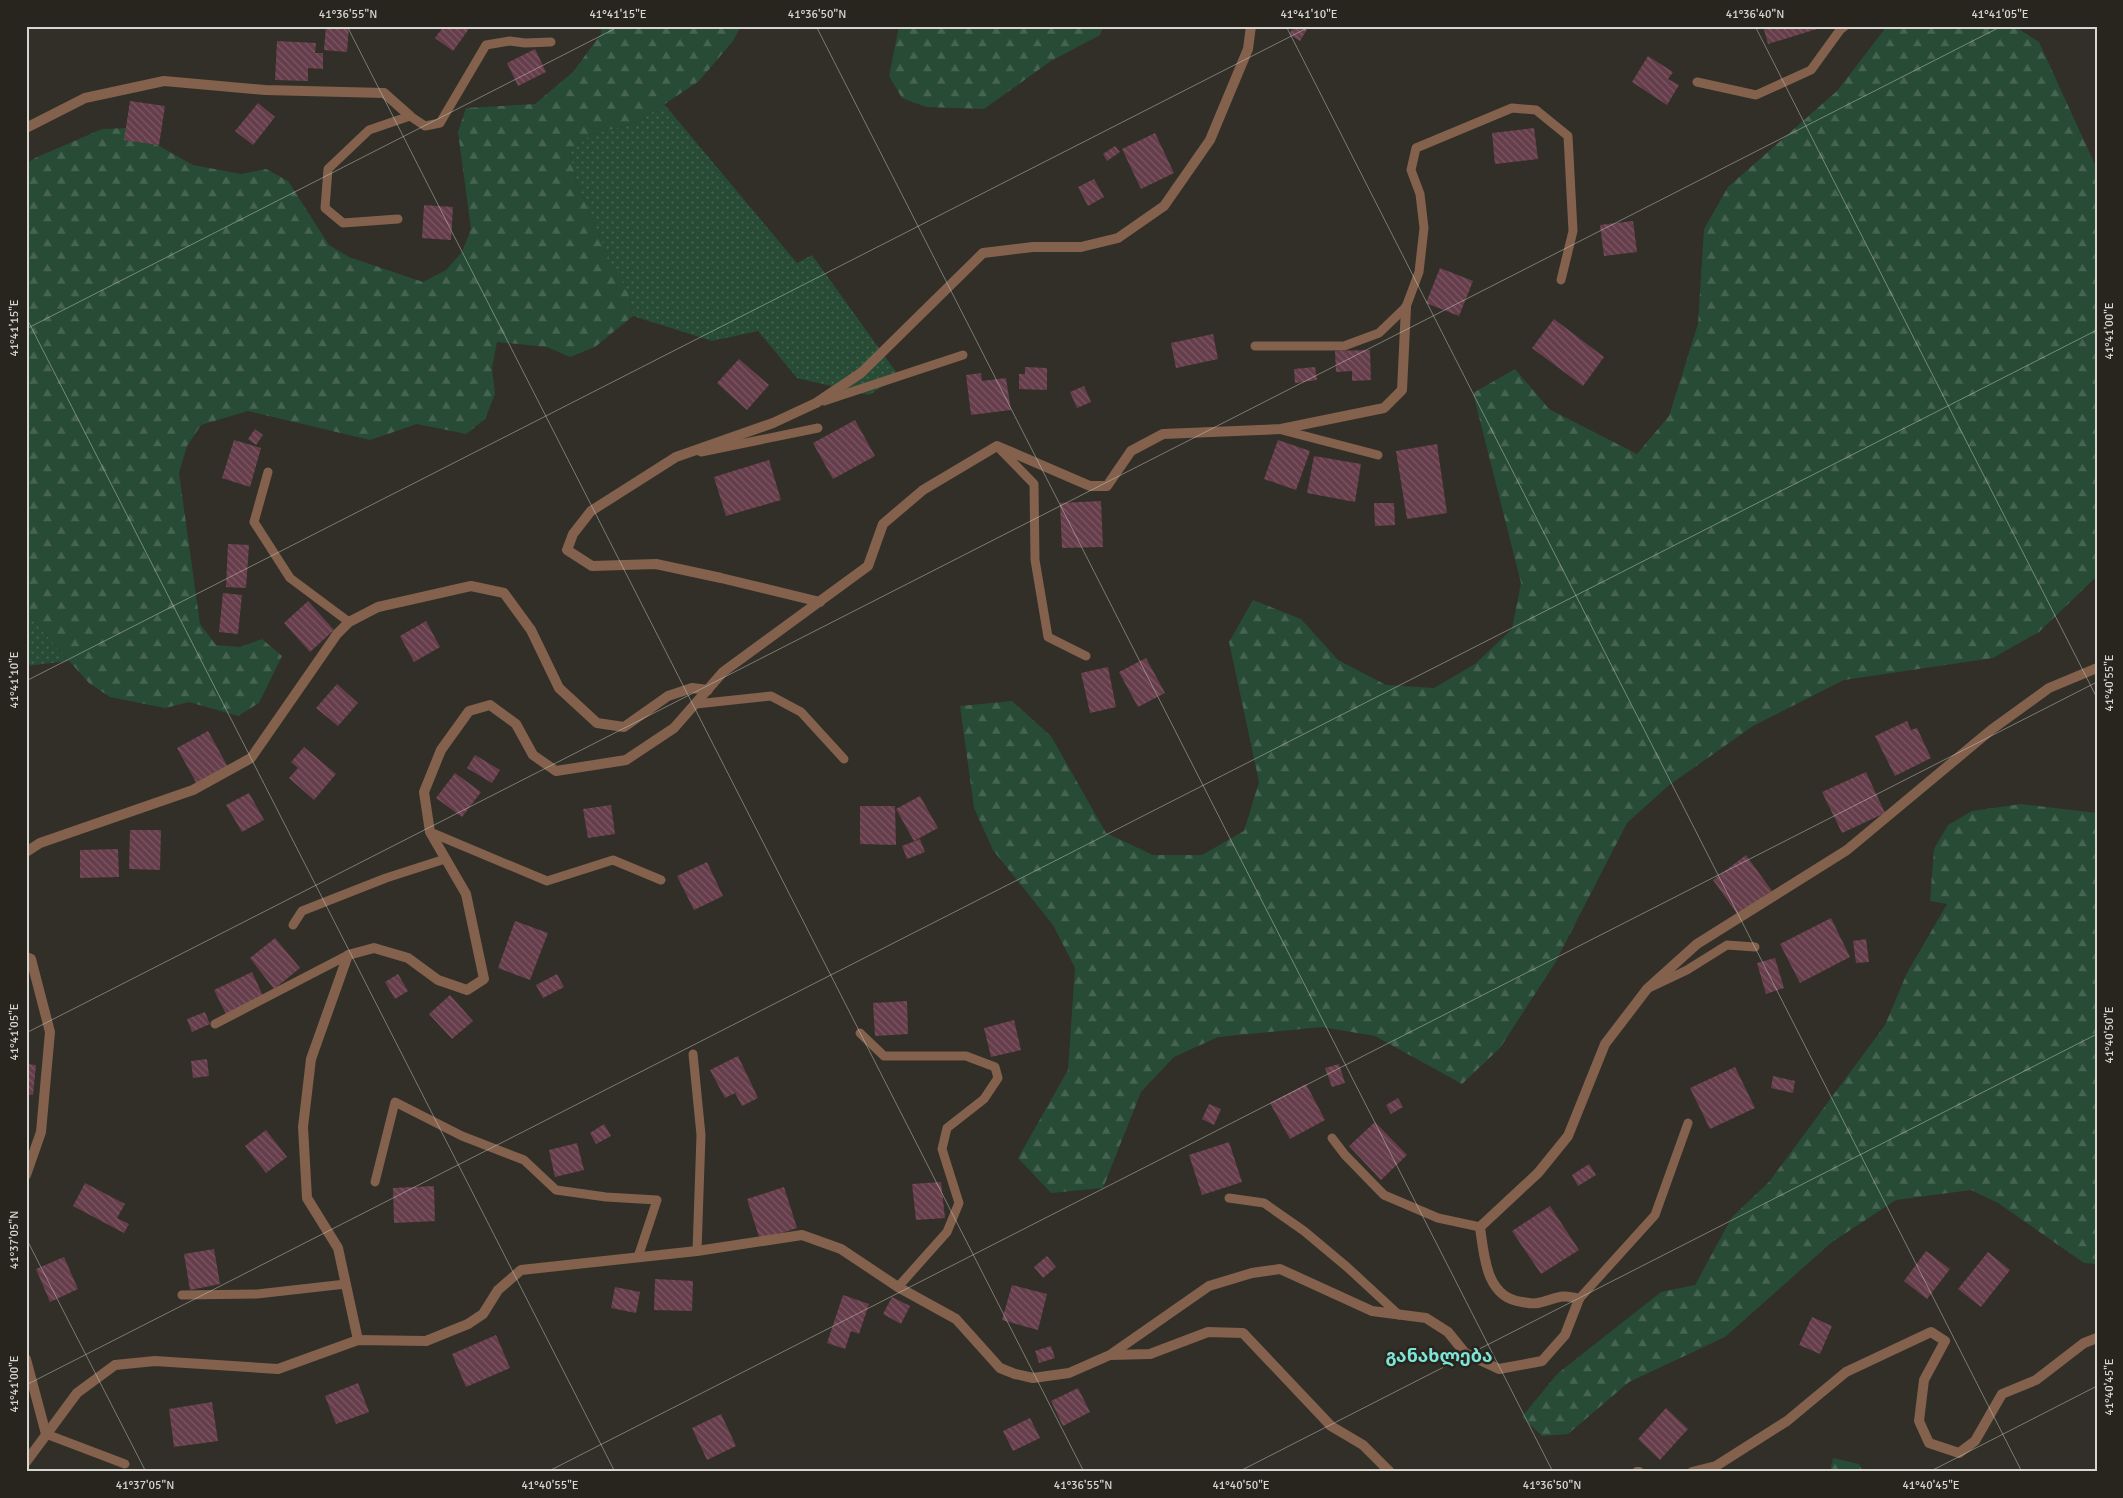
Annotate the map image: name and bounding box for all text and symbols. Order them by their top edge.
text: 41°36'55"N [319,7,377,22]
text: 41°41'15"E [589,7,647,22]
text: 41°36'50"N [788,7,846,22]
text: 41°41'10"E [1280,7,1338,22]
text: 41°36'40"N [1726,7,1784,22]
text: 41°41'05"E [1971,7,2029,22]
text: 41°41'15"E [7,299,22,357]
text: 41°41'00"E [2102,302,2117,360]
text: 41°41'10"E [7,651,22,709]
text: 41°40'55"E [2102,654,2117,712]
text: 41°41'05"E [7,1003,22,1061]
text: 41°40'50"E [2102,1006,2117,1064]
text: 41°37'05"N [7,1211,22,1269]
district label: განახლება [1385,1345,1493,1367]
text: 41°41'00"E [7,1355,22,1413]
text: 41°40'45"E [2102,1358,2117,1416]
text: 41°37'05"N [116,1478,174,1493]
text: 41°40'55"E [521,1478,579,1493]
text: 41°36'55"N [1054,1478,1112,1493]
text: 41°40'50"E [1212,1478,1270,1493]
text: 41°36'50"N [1523,1478,1581,1493]
text: 41°40'45"E [1902,1478,1960,1493]

